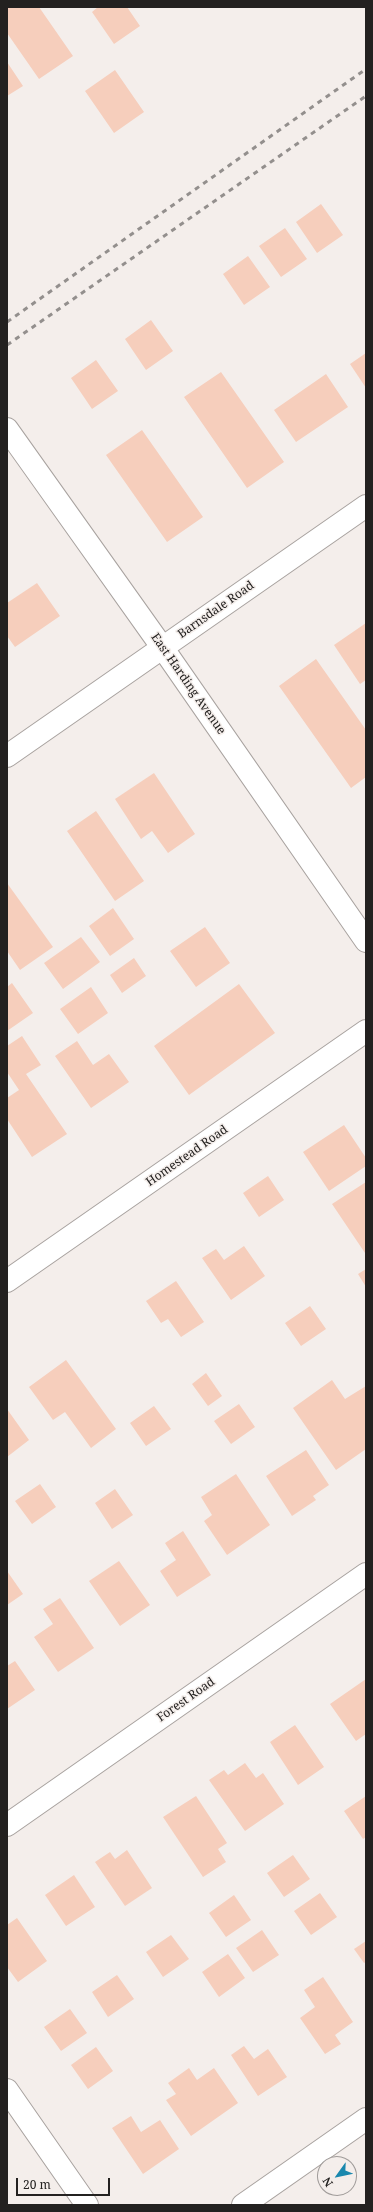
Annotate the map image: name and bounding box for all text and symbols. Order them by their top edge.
street label: Barnsdale Road [175,578,257,642]
street label: East Harding Avenue [148,631,228,737]
street label: Homestead Road [143,1122,231,1190]
street label: Forest Road [154,1675,218,1725]
north arrow [317,2156,357,2196]
scale bar [18,2170,112,2196]
text: N [319,2175,336,2190]
text: 20 m [23,2176,51,2193]

